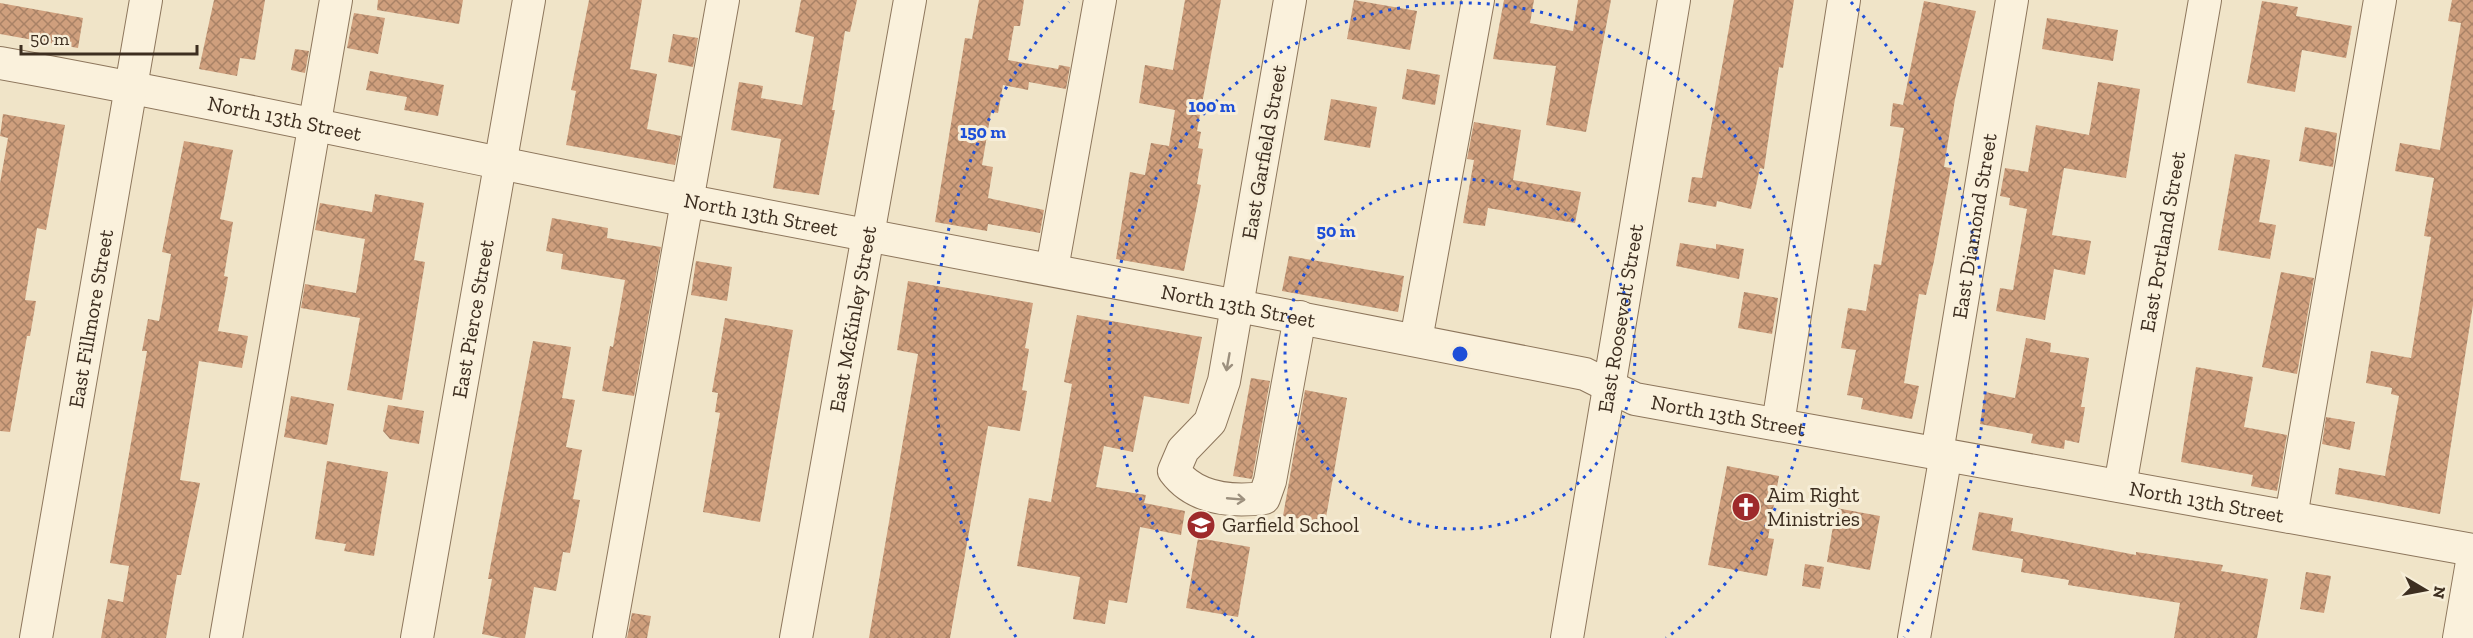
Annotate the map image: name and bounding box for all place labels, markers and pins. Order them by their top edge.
centre of rings [1450,344,1470,364]
place label: Aim Right Ministries [1767,482,1860,531]
church icon: Aim Right Ministries [1730,491,1762,523]
school or university icon: Garfield School [1185,509,1217,541]
place label: Garfield School [1222,512,1359,537]

